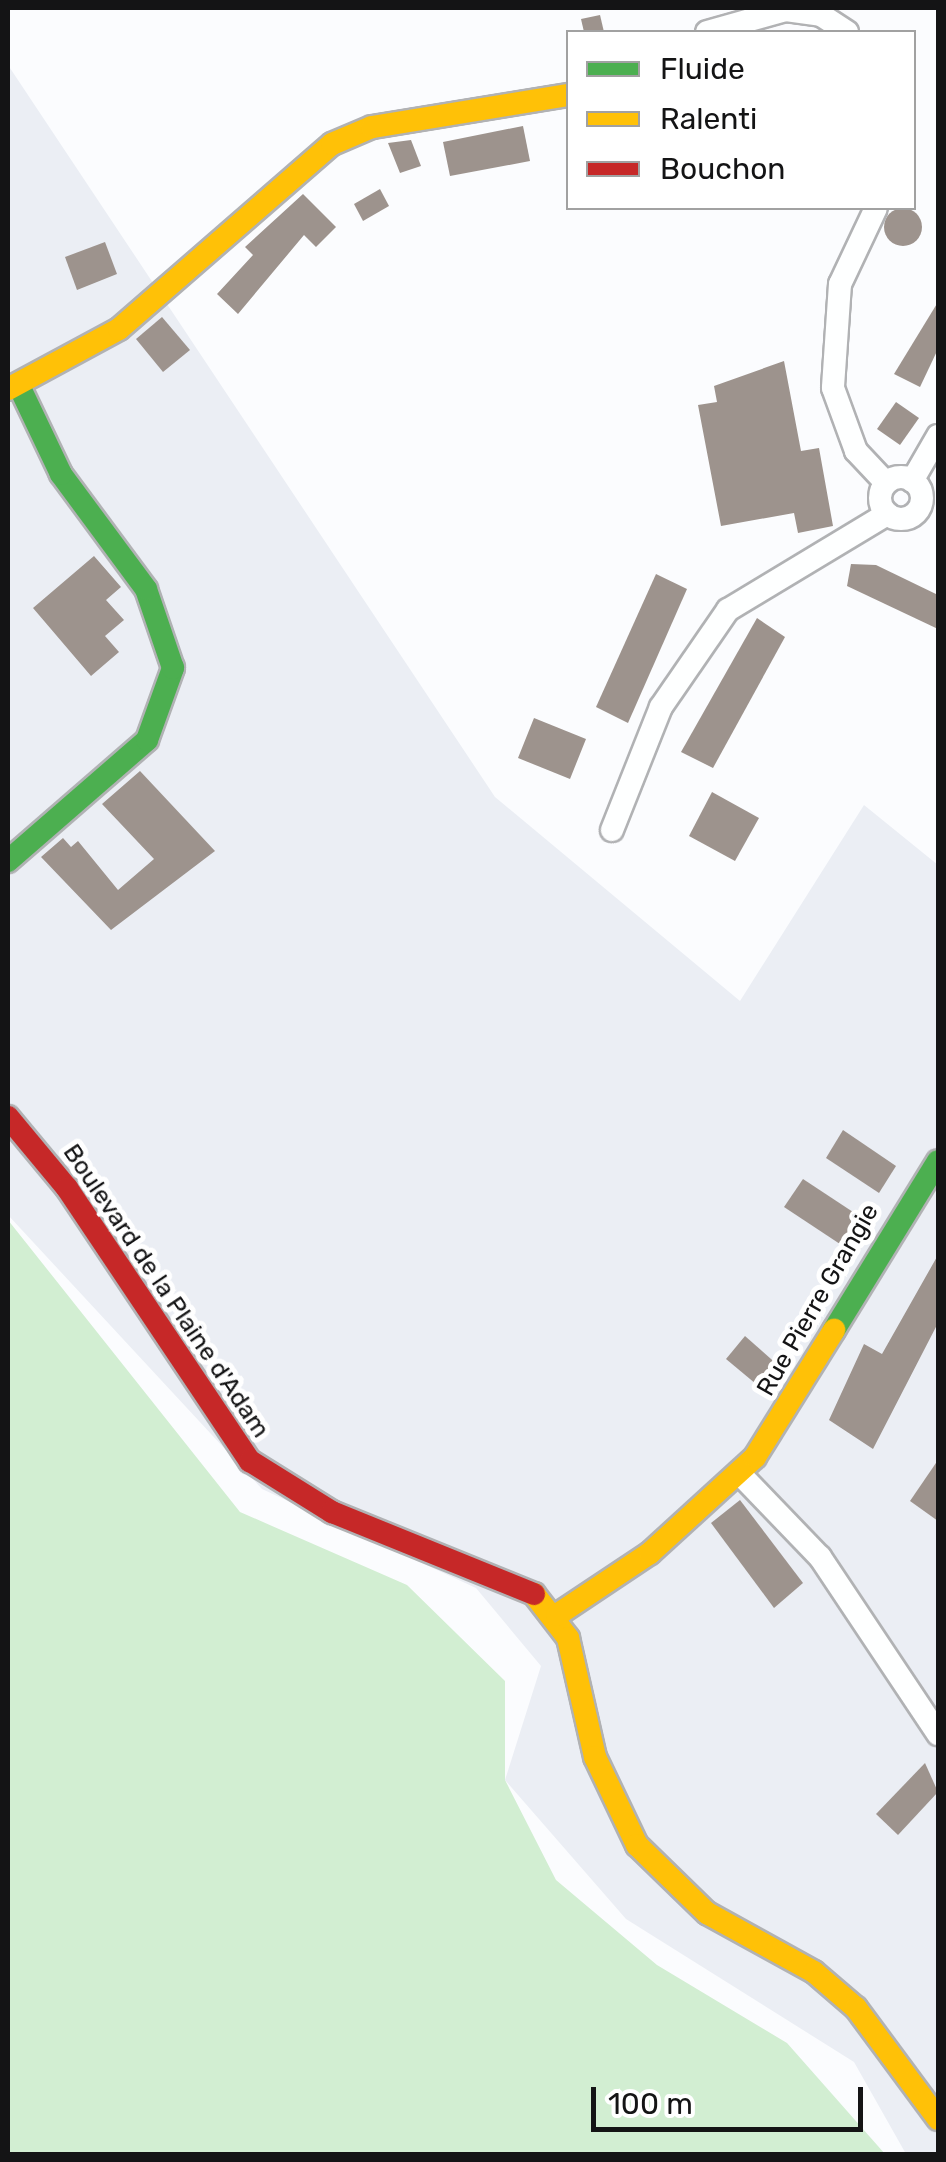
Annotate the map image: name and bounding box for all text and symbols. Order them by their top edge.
legend [566,30,916,210]
text: Fluide [660,51,745,87]
text: Ralenti [660,101,757,137]
text: Bouchon [660,151,786,187]
street label: Boulevard de la Plaine d'Adam [56,1139,276,1443]
street label: Rue Pierre Grangie [751,1199,885,1401]
scale bar [596,2067,868,2129]
text: 100 m [608,2086,693,2122]

